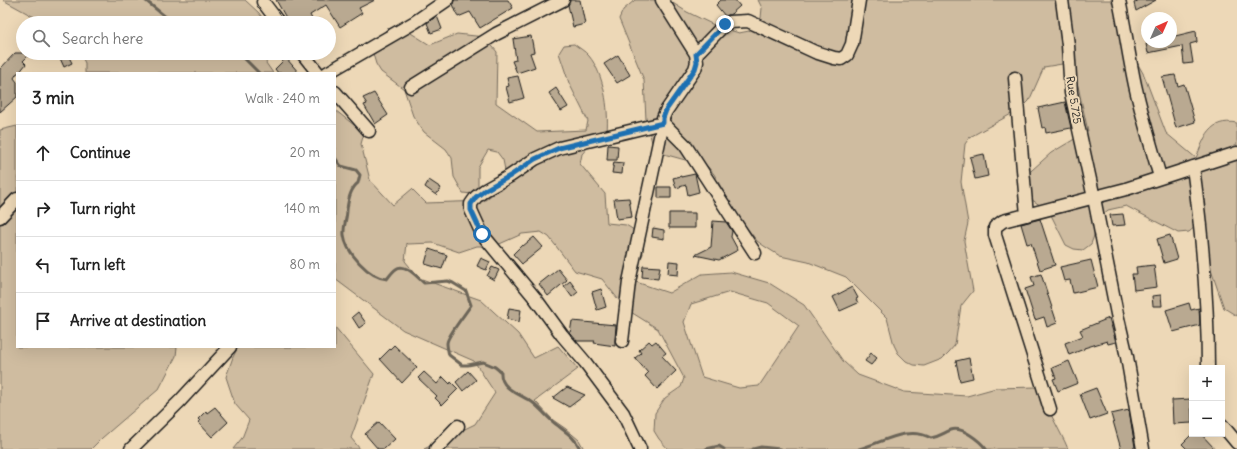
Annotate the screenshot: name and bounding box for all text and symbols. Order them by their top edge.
north arrow [1141,12,1177,48]
route end [716,15,734,33]
search box [16,16,336,60]
icon: search [30,27,52,49]
text: Search here [62,29,143,48]
street label: Rue 5.725 [1063,75,1085,125]
text: 3 min [32,87,74,109]
text: Walk · 240 m [245,90,320,107]
icon: ahead [32,142,54,164]
text: Continue [70,143,131,162]
text: 20 m [290,144,320,161]
icon: right [32,198,54,220]
text: Turn right [70,199,135,218]
text: 140 m [284,200,320,217]
route start [473,225,491,243]
icon: left [32,254,54,276]
text: Turn left [70,255,125,274]
text: 80 m [289,256,320,273]
icon: arrive [32,310,54,332]
text: Arrive at destination [70,311,206,330]
map controls [1189,365,1225,437]
button: + [1189,365,1225,401]
button: − [1189,401,1225,437]

